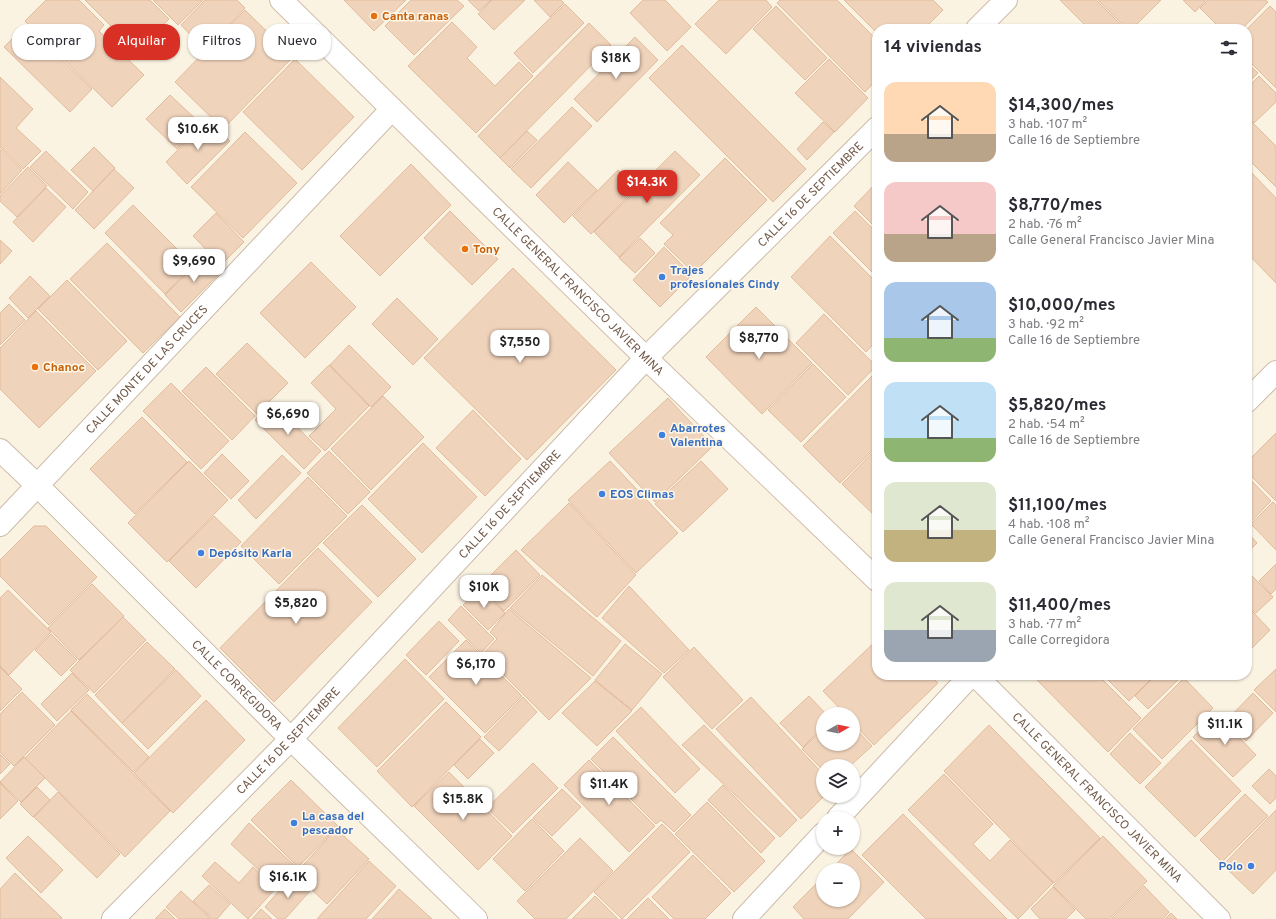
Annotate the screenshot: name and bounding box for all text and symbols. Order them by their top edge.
place label: Canta ranas [382,9,449,25]
marker: Canta ranas [369,11,379,21]
chip: Comprar [12,24,95,60]
chip: Alquilar [103,24,180,60]
chip: Filtros [188,24,255,60]
chip: Nuevo [263,24,331,60]
text: 14 viviendas [884,37,982,59]
icon: filters [1218,37,1240,59]
pin: $18K [592,46,640,80]
text: $18K [601,51,631,67]
text: $14,300/mes [1008,95,1114,117]
icon: home [916,98,964,146]
pin: $10.6K [165,117,231,151]
text: 3 hab. · 107 m² [1008,117,1087,133]
text: $10.6K [177,122,219,138]
text: Calle 16 de Septiembre [1008,133,1140,149]
street label: CALLE 16 DE SEPTIEMBRE [755,139,868,251]
pin: $14.3K [614,170,680,204]
text: $14.3K [626,175,668,191]
text: $8,770/mes [1008,195,1102,217]
icon: home [916,198,964,246]
street label: CALLE GENERAL FRANCISCO JAVIER MINA [488,204,667,380]
text: 2 hab. · 76 m² [1008,217,1082,233]
text: Calle General Francisco Javier Mina [1008,233,1214,249]
place label: Tony [473,242,500,258]
marker: Tony [460,244,470,254]
pin: $9,690 [161,249,227,283]
text: $9,690 [172,254,216,270]
place label: Trajes profesionales Cindy [670,263,780,293]
marker: Trajes profesionales Cindy [657,272,667,282]
text: $10,000/mes [1008,295,1116,317]
icon: home [916,298,964,346]
street label: CALLE MONTE DE LAS CRUCES [83,302,212,438]
text: 3 hab. · 92 m² [1008,317,1084,333]
pin: $8,770 [726,326,792,360]
pin: $7,550 [487,330,553,364]
text: $8,770 [739,331,779,347]
text: Calle 16 de Septiembre [1008,333,1140,349]
text: $7,550 [499,335,541,351]
place label: Chanoc [43,360,85,376]
marker: Chanoc [30,362,40,372]
text: $5,820/mes [1008,395,1106,417]
icon: home [916,398,964,446]
pin: $6,690 [255,402,321,436]
text: $6,690 [266,407,310,423]
text: 2 hab. · 54 m² [1008,417,1085,433]
place label: Abarrotes Valentina [670,421,726,451]
marker: Abarrotes Valentina [657,430,667,440]
text: Calle 16 de Septiembre [1008,433,1140,449]
street label: CALLE 16 DE SEPTIEMBRE [456,447,565,563]
place label: EOS Climas [610,487,674,503]
marker: EOS Climas [597,489,607,499]
text: $11,100/mes [1008,495,1107,517]
icon: home [916,498,964,546]
text: 4 hab. · 108 m² [1008,517,1090,533]
text: Calle General Francisco Javier Mina [1008,533,1214,549]
place label: Depósito Karla [209,546,292,562]
marker: Depósito Karla [196,548,206,558]
pin: $10K [460,575,508,609]
text: $10K [469,580,499,596]
pin: $5,820 [263,591,329,625]
text: $11,400/mes [1008,595,1111,617]
text: $5,820 [274,596,318,612]
icon: home [916,598,964,646]
text: 3 hab. · 77 m² [1008,617,1081,633]
text: Calle Corregidora [1008,633,1109,649]
street label: CALLE CORREGIDORA [188,637,285,735]
pin: $6,170 [443,652,509,686]
text: $6,170 [456,657,496,673]
street label: CALLE 16 DE SEPTIEMBRE [233,684,344,799]
north arrow [816,707,860,751]
map controls [816,707,860,907]
street label: CALLE GENERAL FRANCISCO JAVIER MINA [1008,709,1185,887]
pin: $11.1K [1192,712,1258,746]
text: $11.1K [1207,717,1243,733]
button: layers [816,759,860,803]
pin: $11.4K [576,772,642,806]
text: $11.4K [589,777,629,793]
pin: $15.8K [430,787,496,821]
text: $15.8K [442,792,484,808]
place label: La casa del pescador [302,809,364,839]
button: + [816,811,860,855]
marker: La casa del pescador [289,818,299,828]
place label: Polo [1218,859,1243,875]
marker: Polo [1246,861,1256,871]
button: − [816,863,860,907]
pin: $16.1K [255,865,321,899]
text: $16.1K [269,870,307,886]

